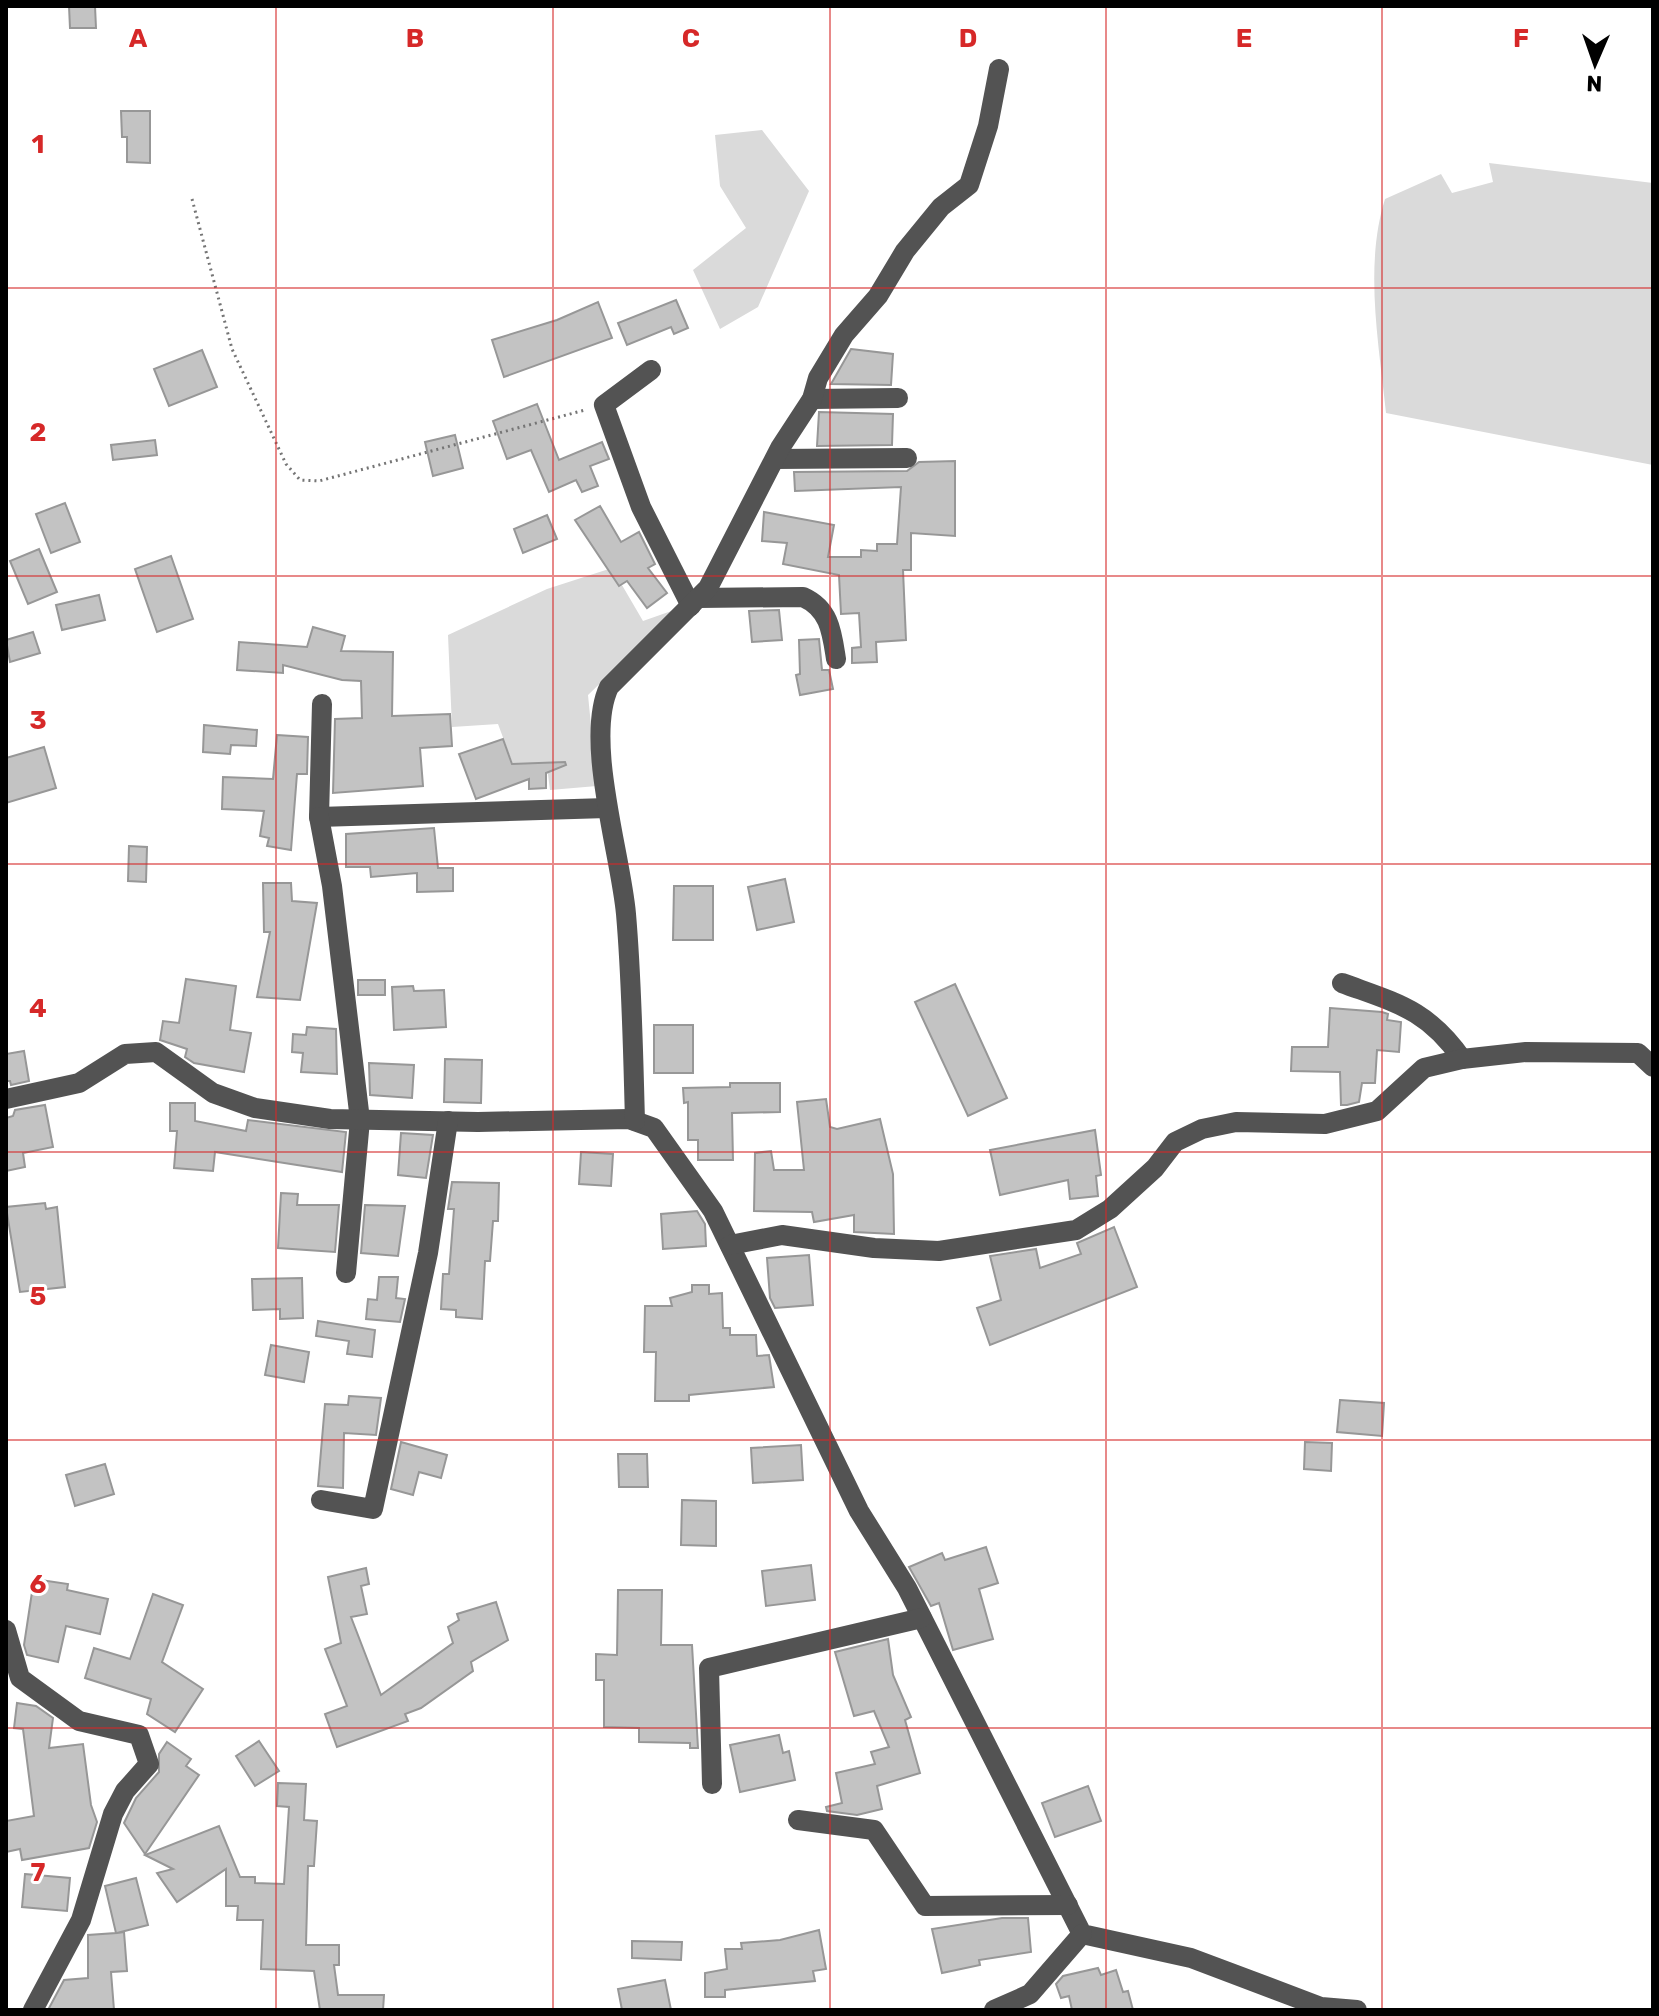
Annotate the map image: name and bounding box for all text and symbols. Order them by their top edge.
text: A [129,23,148,54]
text: B [406,23,424,54]
text: C [682,23,700,54]
text: D [959,23,977,54]
text: E [1236,23,1252,54]
text: F [1513,23,1529,54]
north arrow [1555,24,1635,104]
text: N [1586,70,1603,97]
text: 1 [32,129,44,160]
text: 2 [30,417,46,448]
text: 3 [29,705,47,736]
text: 4 [29,993,47,1024]
text: 5 [30,1281,46,1312]
text: 6 [30,1569,47,1600]
text: 7 [31,1857,46,1888]

